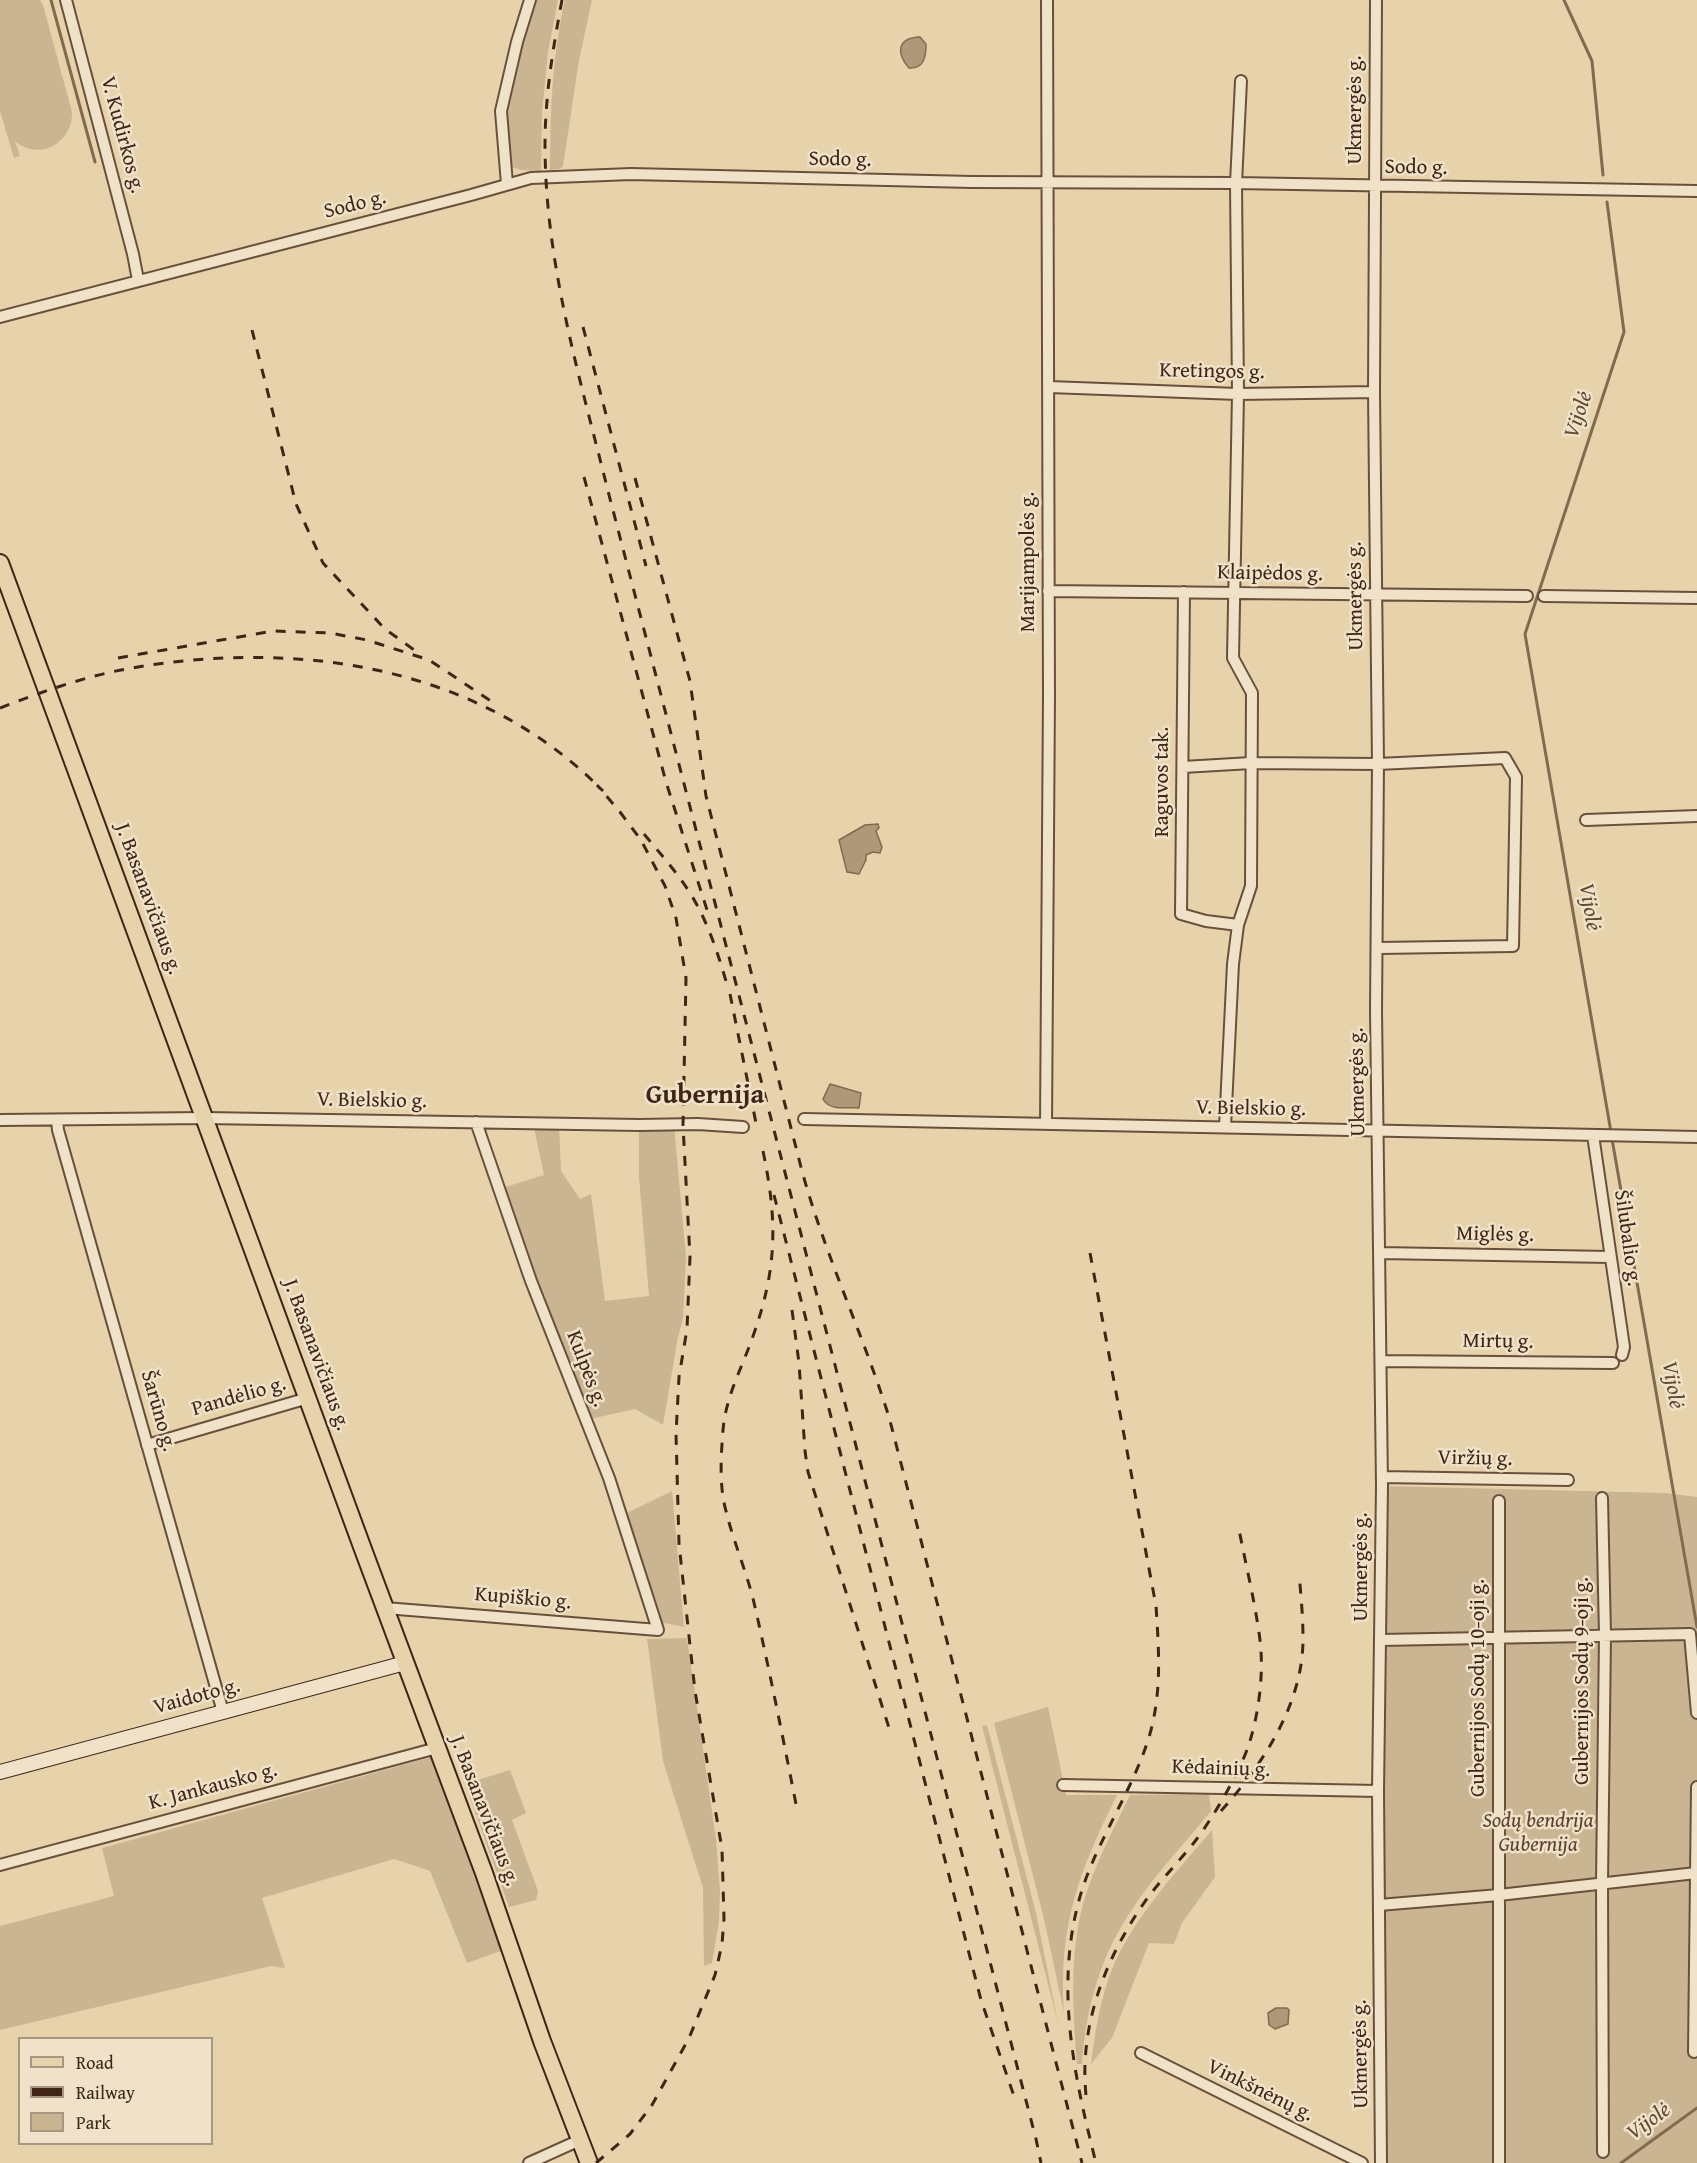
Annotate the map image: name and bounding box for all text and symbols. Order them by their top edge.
street label: Ukmergės g. [1343,56,1369,164]
street label: V. Kudirkos g. [94,74,150,196]
street label: Sodo g. [808,147,872,173]
street label: Sodo g. [1384,155,1448,181]
street label: Sodo g. [321,185,389,225]
street label: Kretingos g. [1159,358,1265,386]
water label: Vijolė [1559,388,1599,442]
street label: Marijampolės g. [1016,492,1042,632]
street label: Ukmergės g. [1342,541,1370,651]
street label: Klaipėdos g. [1217,560,1323,588]
street label: Raguvos tak. [1150,727,1176,837]
street label: J. Basanavičiaus g. [109,820,187,978]
water label: Vijolė [1572,881,1606,933]
street label: Ukmergės g. [1344,1027,1372,1137]
district label: Gubernija [646,1080,764,1112]
street label: V. Bielskio g. [317,1087,427,1115]
street label: V. Bielskio g. [1196,1095,1306,1123]
street label: Šilubalio g. [1608,1188,1646,1288]
street label: Miglės g. [1456,1222,1534,1248]
street label: J. Basanavičiaus g. [277,1276,355,1434]
street label: Kulpės g. [560,1327,612,1411]
street label: Mirtų g. [1462,1329,1534,1355]
water label: Vijolė [1655,1359,1689,1411]
street label: Šarūno g. [134,1368,182,1454]
street label: Pandėlio g. [189,1372,289,1422]
street label: Viržių g. [1437,1446,1513,1472]
street label: Ukmergės g. [1349,1513,1375,1621]
street label: Gubernijos Sodų 9-oji g. [1570,1577,1596,1785]
street label: Gubernijos Sodų 10-oji g. [1466,1579,1492,1797]
street label: Kupiškio g. [474,1582,572,1616]
street label: Vaidoto g. [151,1673,243,1721]
street label: J. Basanavičiaus g. [444,1732,524,1890]
street label: Kėdainių g. [1171,1755,1271,1783]
street label: K. Jankausko g. [146,1758,280,1816]
park label: Sodų bendrija Gubernija [1483,1809,1593,1859]
street label: Ukmergės g. [1347,1999,1375,2109]
legend [18,2037,213,2145]
text: Road [76,2049,114,2076]
street label: Vinkšnėnų g. [1203,2054,1317,2128]
text: Railway [76,2079,135,2106]
water label: Vijolė [1622,2097,1676,2147]
text: Park [76,2109,111,2136]

